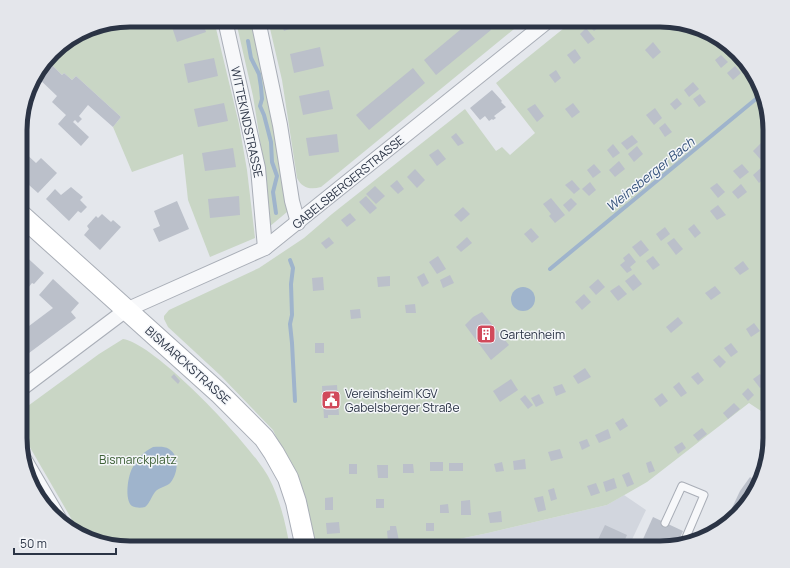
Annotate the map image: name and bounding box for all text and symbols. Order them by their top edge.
street label: WITTEKINDSTRASSE [227,65,267,179]
street label: GABELSBERGERSTRASSE [288,131,408,232]
water label: Weinsberger Bach [602,132,699,215]
street label: BISMARCKSTRASSE [142,322,234,408]
building icon: Gartenheim [475,323,497,345]
place label: Gartenheim [500,326,565,343]
place label: Vereinsheim KGV Gabelsberger Straße [345,385,460,416]
public building icon: Vereinsheim KGV Gabelsberger Straße [320,389,342,411]
park label: Bismarckplatz [99,451,177,468]
scale bar [14,530,116,556]
text: 50 m [20,535,47,552]

